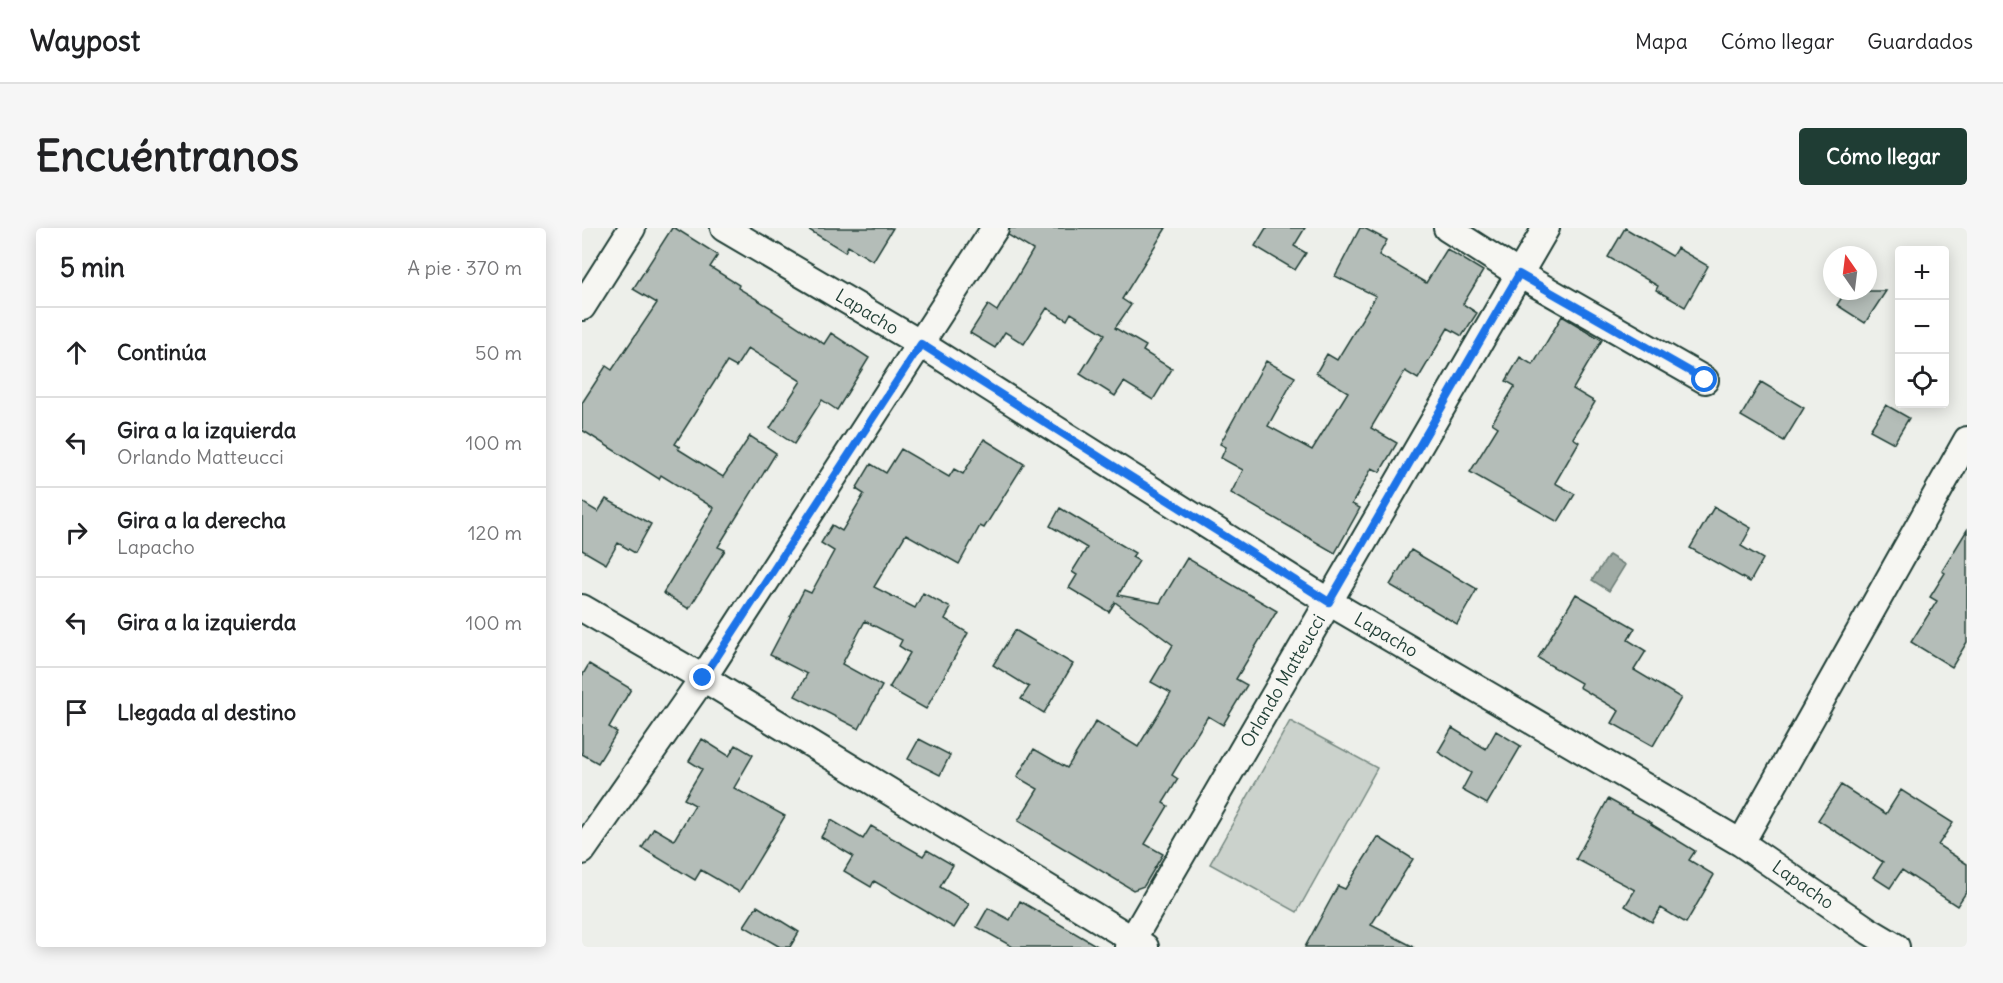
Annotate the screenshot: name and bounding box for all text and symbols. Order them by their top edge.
text: Waypost [30,23,140,59]
text: Mapa [1635,28,1688,55]
text: Cómo llegar [1721,28,1834,55]
text: Guardados [1867,28,1973,55]
button: Cómo llegar [1799,128,1967,185]
text: Encuéntranos [36,130,299,182]
north arrow [1823,246,1877,300]
map controls [1895,246,1949,408]
button: + [1895,246,1949,300]
text: 5 min [60,251,125,284]
text: A pie · 370 m [407,255,522,280]
street label: Lapacho [831,284,903,339]
button: − [1895,300,1949,354]
icon: ahead [60,336,93,369]
text: Continúa [117,338,206,366]
text: 50 m [475,340,522,365]
button: locate [1895,354,1949,408]
route start [1691,366,1717,392]
text: Gira a la izquierda [117,416,296,444]
icon: left [60,426,93,459]
text: 100 m [465,430,522,455]
text: Orlando Matteucci [117,444,284,469]
text: Gira a la derecha [117,506,286,534]
icon: right [60,516,93,549]
text: 120 m [468,520,522,545]
text: Lapacho [117,534,195,559]
icon: left [60,606,93,639]
street label: Lapacho [1350,607,1422,662]
text: Gira a la izquierda [117,608,296,636]
text: 100 m [465,610,522,635]
street label: Orlando Matteucci [1235,610,1330,751]
route end [689,664,715,690]
icon: arrive [60,696,93,729]
text: Llegada al destino [117,698,296,726]
street label: Lapacho [1768,855,1839,914]

